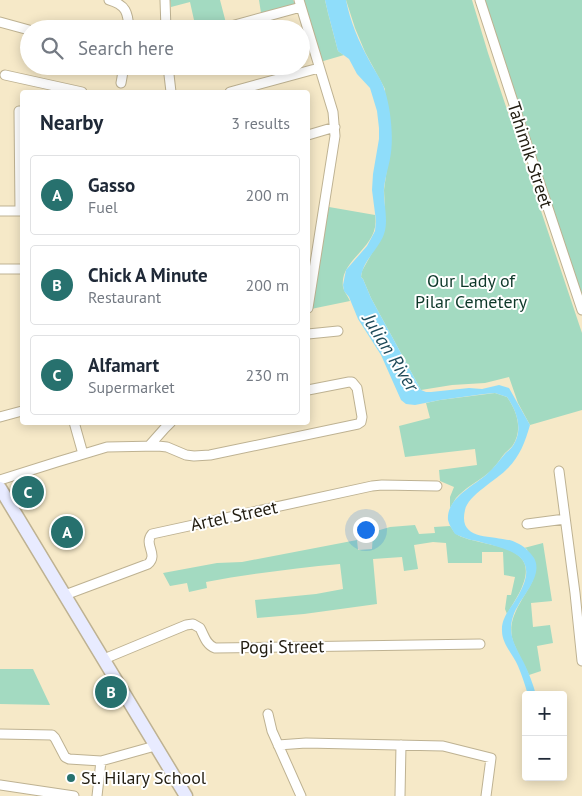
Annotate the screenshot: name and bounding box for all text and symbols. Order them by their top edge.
search box [20,20,310,75]
icon: search [38,34,66,62]
text: Search here [78,36,174,60]
street label: Tahimik Street [503,99,558,211]
text: Nearby [40,109,103,136]
text: 3 results [231,113,290,133]
text: Gasso [88,173,135,197]
text: A [52,185,62,205]
text: 200 m [246,185,289,205]
text: Fuel [88,197,118,217]
text: Chick A Minute [88,263,208,287]
park label: Our Lady of Pilar Cemetery [415,269,528,313]
text: B [52,275,62,295]
text: 200 m [246,275,289,295]
text: Restaurant [88,287,161,307]
water label: Julian River [356,307,425,397]
text: Alfamart [88,353,159,377]
text: C [53,365,61,385]
text: 230 m [246,365,289,385]
text: Supermarket [88,377,175,397]
pin: C [12,473,44,511]
street label: Artel Street [188,495,279,536]
pin: A [51,513,83,551]
your location [353,517,379,543]
street label: Pogi Street [240,634,324,659]
pin: B [95,673,127,711]
map controls [522,691,567,781]
button: + [522,691,567,736]
button: − [522,736,567,781]
place label: St. Hilary School [81,766,207,789]
marker: St. Hilary School [65,772,77,784]

